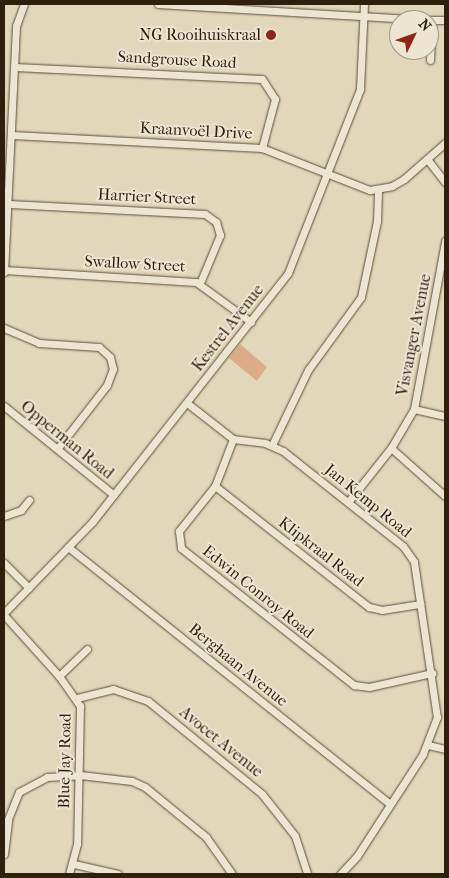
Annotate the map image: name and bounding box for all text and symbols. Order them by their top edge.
north arrow [389,10,439,60]
text: N [415,16,435,35]
place label: NG Rooihuiskraal [139,25,261,45]
marker: NG Rooihuiskraal [265,29,277,41]
street label: Sandgrouse Road [117,47,237,73]
street label: Kraanvoël Drive [139,118,253,144]
street label: Harrier Street [97,185,197,209]
street label: Swallow Street [84,252,186,276]
street label: Visvanger Avenue [393,272,435,398]
street label: Kestrel Avenue [188,281,268,375]
street label: Opperman Road [17,397,117,483]
street label: Jan Kemp Road [321,460,415,542]
street label: Klipkraal Road [275,513,367,591]
street label: Edwin Conroy Road [198,541,318,643]
street label: Berghaan Avenue [185,619,291,711]
street label: Avocet Avenue [175,703,267,781]
street label: Blue Jay Road [55,713,75,809]

